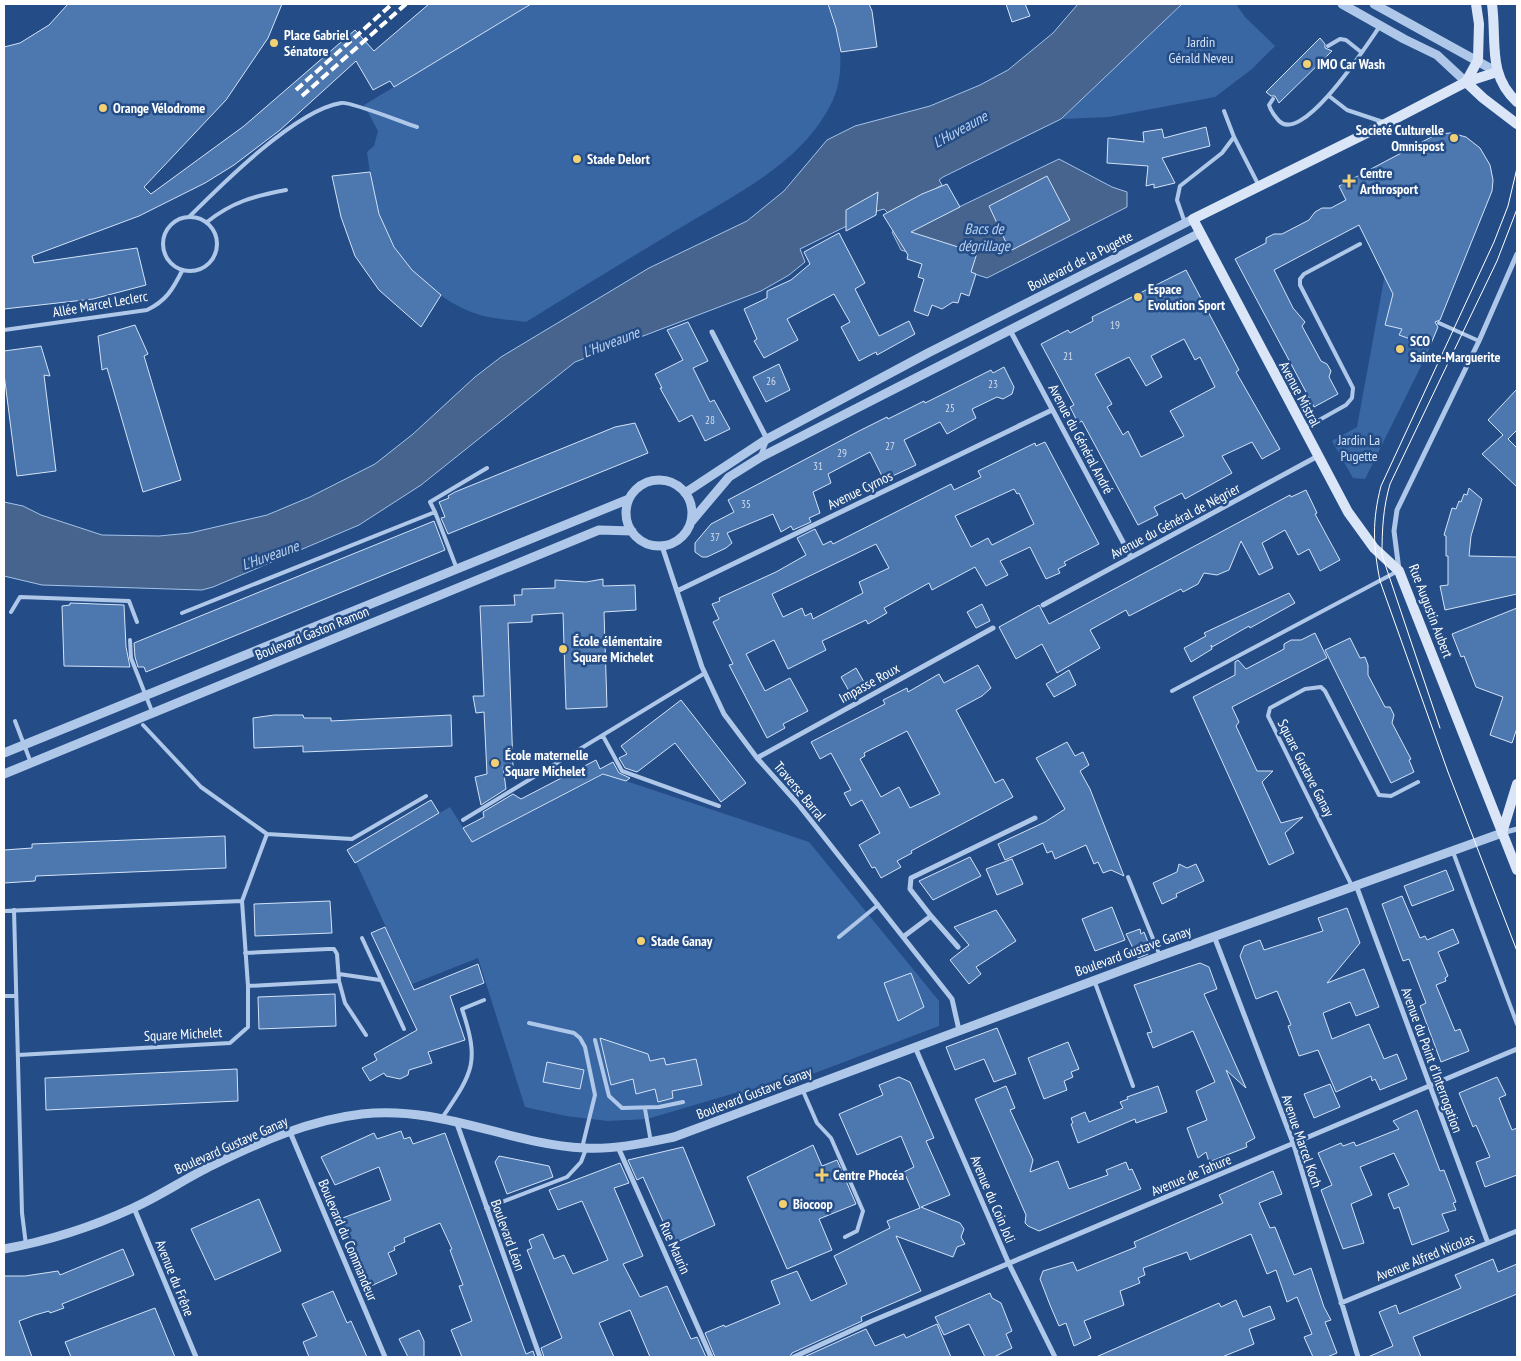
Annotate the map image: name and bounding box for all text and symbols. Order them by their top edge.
place label: Place Gabriel Sénatore [284,26,350,60]
park label: Jardin Gérald Neveu [1169,33,1233,67]
marker: Place Gabriel Sénatore [268,37,280,49]
place label: IMO Car Wash [1317,55,1385,73]
marker: IMO Car Wash [1301,58,1313,70]
place label: Orange Vélodrome [113,99,205,117]
marker: Orange Vélodrome [97,102,109,114]
water label: L'Huveaune [929,106,991,152]
place label: Societé Culturelle Omnispost [1356,121,1444,155]
marker: Societé Culturelle Omnispost [1448,132,1460,144]
place label: Stade Delort [587,150,650,168]
marker: Stade Delort [571,153,583,165]
place label: Centre Arthrosport [1359,164,1418,198]
marker: Centre Arthrosport [1342,174,1356,188]
water label: Bacs de dégrillage [958,219,1011,255]
street label: Boulevard de la Pugette [1025,227,1136,295]
place label: Espace Evolution Sport [1148,280,1225,314]
street label: Allée Marcel Leclerc [51,287,149,321]
marker: Espace Evolution Sport [1132,291,1144,303]
house number: 19 [1110,318,1120,332]
water label: L'Huveaune [580,322,643,361]
place label: SCO Sainte-Marguerite [1410,332,1501,366]
marker: SCO Sainte-Marguerite [1394,343,1406,355]
house number: 21 [1063,349,1073,363]
street label: Avenue Mistral [1275,358,1325,430]
house number: 26 [766,374,776,388]
house number: 23 [988,377,998,391]
street label: Avenue du Général André [1044,381,1118,497]
house number: 25 [945,401,955,415]
house number: 28 [705,413,715,427]
park label: Jardin La Pugette [1337,431,1380,465]
house number: 27 [885,439,895,453]
house number: 29 [837,446,847,460]
house number: 31 [813,459,823,473]
street label: Avenue Cyrnos [824,466,896,514]
street label: Avenue du Général de Négrier [1107,479,1243,563]
house number: 35 [741,497,751,511]
house number: 37 [710,530,720,544]
water label: L'Huveaune [239,536,302,574]
street label: Rue Augustin Aubert [1405,562,1457,661]
street label: Boulevard Gaston Ramon [252,602,372,664]
place label: École élémentaire Square Michelet [573,632,662,666]
marker: École élémentaire Square Michelet [557,643,569,655]
street label: Impasse Roux [836,659,903,707]
street label: Square Gustave Ganay [1274,716,1339,820]
place label: École maternelle Square Michelet [505,746,589,780]
marker: École maternelle Square Michelet [489,757,501,769]
street label: Traverse Barral [770,758,830,825]
street label: Boulevard Gustave Ganay [1072,921,1194,980]
place label: Stade Ganay [651,932,713,950]
marker: Stade Ganay [635,935,647,947]
street label: Avenue du Point d'Interrogation [1397,985,1467,1135]
street label: Square Michelet [144,1023,223,1045]
street label: Boulevard Gustave Ganay [694,1062,815,1123]
street label: Avenue Marcel Koch [1278,1092,1326,1190]
street label: Boulevard Gustave Ganay [171,1112,291,1178]
street label: Avenue de Tahure [1148,1150,1234,1200]
street label: Avenue du Coin Joli [966,1152,1020,1246]
place label: Centre Phocéa [833,1166,904,1184]
marker: Centre Phocéa [815,1168,829,1182]
street label: Boulevard du Commandeur [314,1176,382,1304]
place label: Biocoop [793,1195,833,1213]
street label: Boulevard Léon [487,1197,529,1273]
marker: Biocoop [777,1198,789,1210]
street label: Rue Maurin [656,1219,694,1277]
street label: Avenue Alfred Nicolas [1373,1229,1477,1285]
street label: Avenue du Frêne [152,1237,199,1319]

